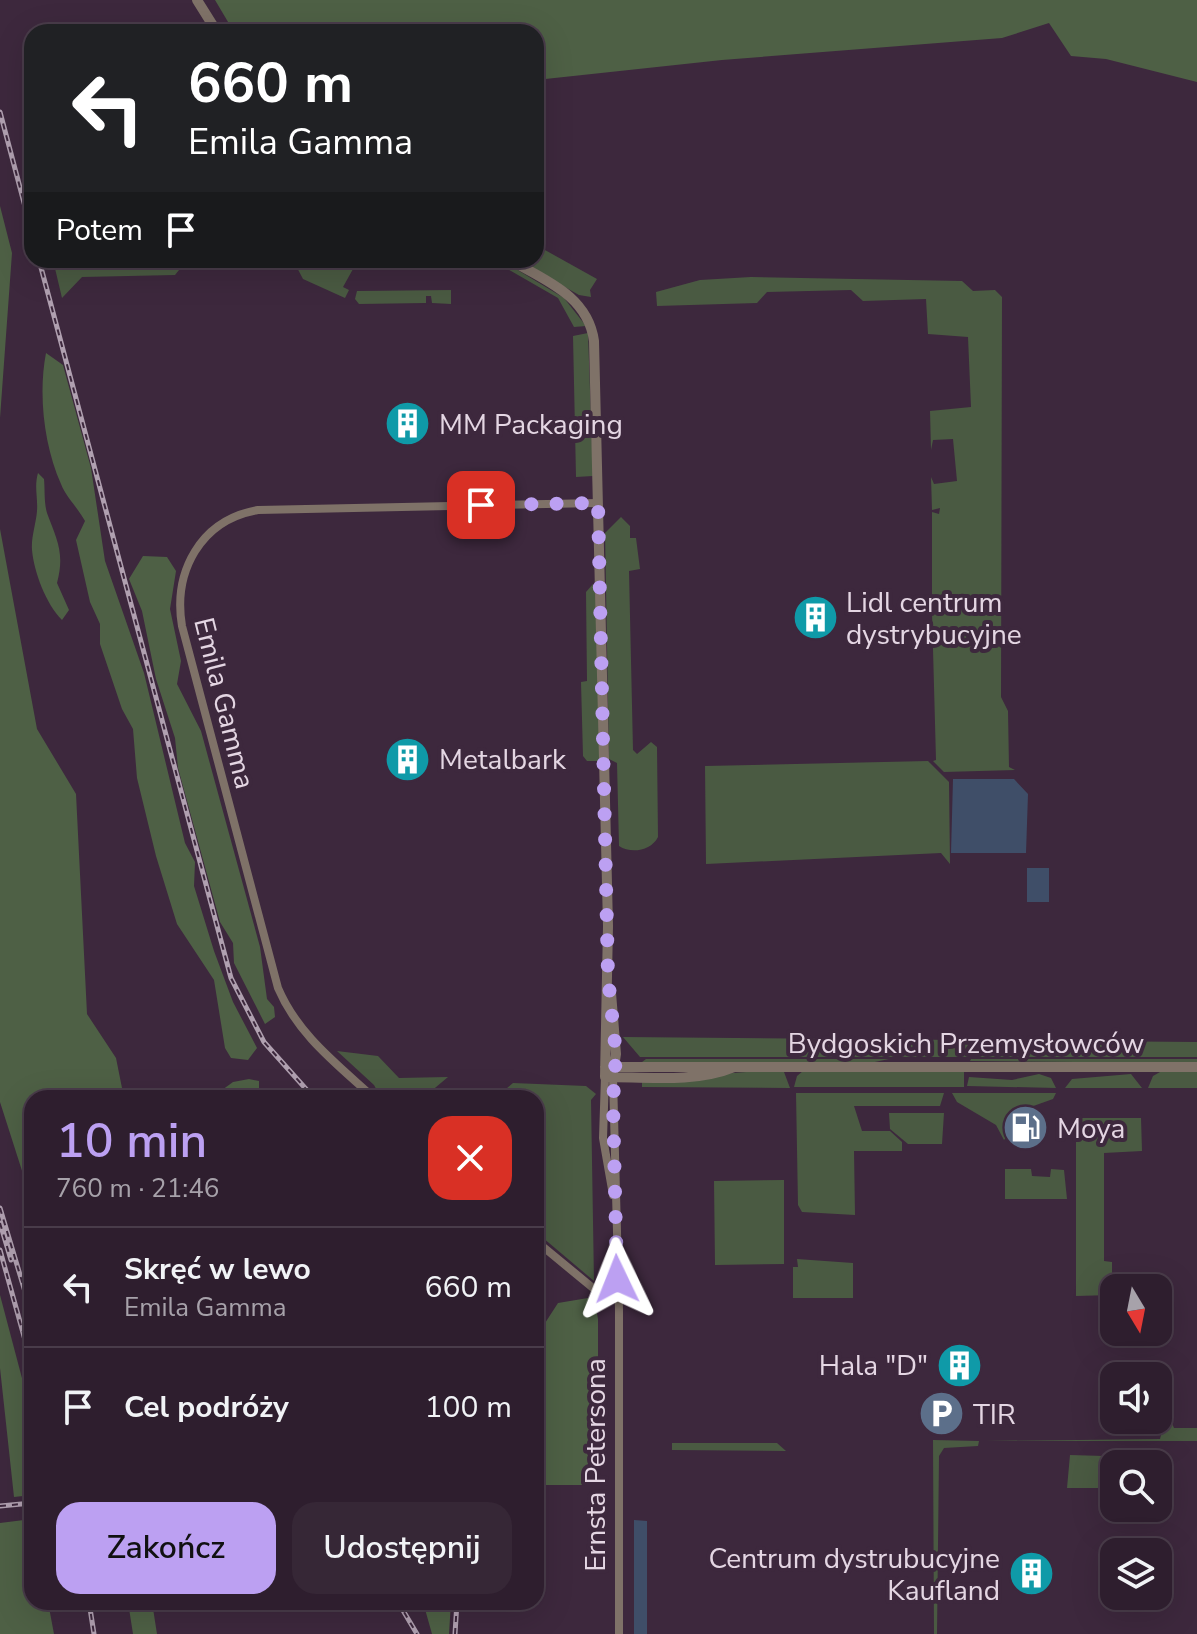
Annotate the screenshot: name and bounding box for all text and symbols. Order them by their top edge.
text: 660 m [188,45,353,122]
icon: left [56,56,160,160]
text: Emila Gamma [188,118,413,167]
icon: arrive [159,208,203,252]
text: Potem [56,210,143,251]
building icon: MM Packaging [384,400,432,448]
place label: MM Packaging [439,406,623,444]
pin [447,471,515,539]
icon: arrive [459,483,503,527]
place label: Lidl centrum dystrybucyjne [846,584,1022,654]
building icon: Lidl centrum dystrybucyjne [791,594,839,642]
street label: Emila Gamma [184,614,264,793]
building icon: Metalbark [384,735,432,783]
place label: Metalbark [439,741,567,779]
street label: Bydgoskich Przemysłowców [788,1025,1144,1063]
fuel station icon: Moya [1002,1104,1050,1152]
text: 10 min [56,1108,207,1174]
place label: Moya [1057,1110,1125,1148]
button: close [428,1116,512,1200]
text: 760 m · 21:46 [56,1171,219,1206]
position arrow [575,1237,659,1321]
text: Skręć w lewo [124,1249,311,1290]
icon: left [56,1265,100,1309]
text: 660 m [425,1267,512,1308]
north arrow [1100,1274,1172,1346]
map controls [1100,1274,1172,1610]
text: Emila Gamma [124,1290,287,1325]
building icon: Hala "D" [935,1341,983,1389]
place label: Hala "D" [819,1347,928,1385]
street label: Ernsta Petersona [577,1358,615,1572]
button: sound [1100,1362,1172,1434]
icon: arrive [56,1385,100,1429]
text: Cel podróży [124,1387,289,1428]
text: 100 m [425,1387,512,1428]
parking icon: TIR [918,1390,966,1438]
place label: TIR [973,1396,1016,1434]
button: search [1100,1450,1172,1522]
button: Zakończ [56,1502,276,1594]
button: Udostępnij [292,1502,512,1594]
button: layers [1100,1538,1172,1610]
place label: Centrum dystrubucyjne Kaufland [708,1540,1000,1610]
building icon: Centrum dystrubucyjne Kaufland [1007,1550,1055,1598]

